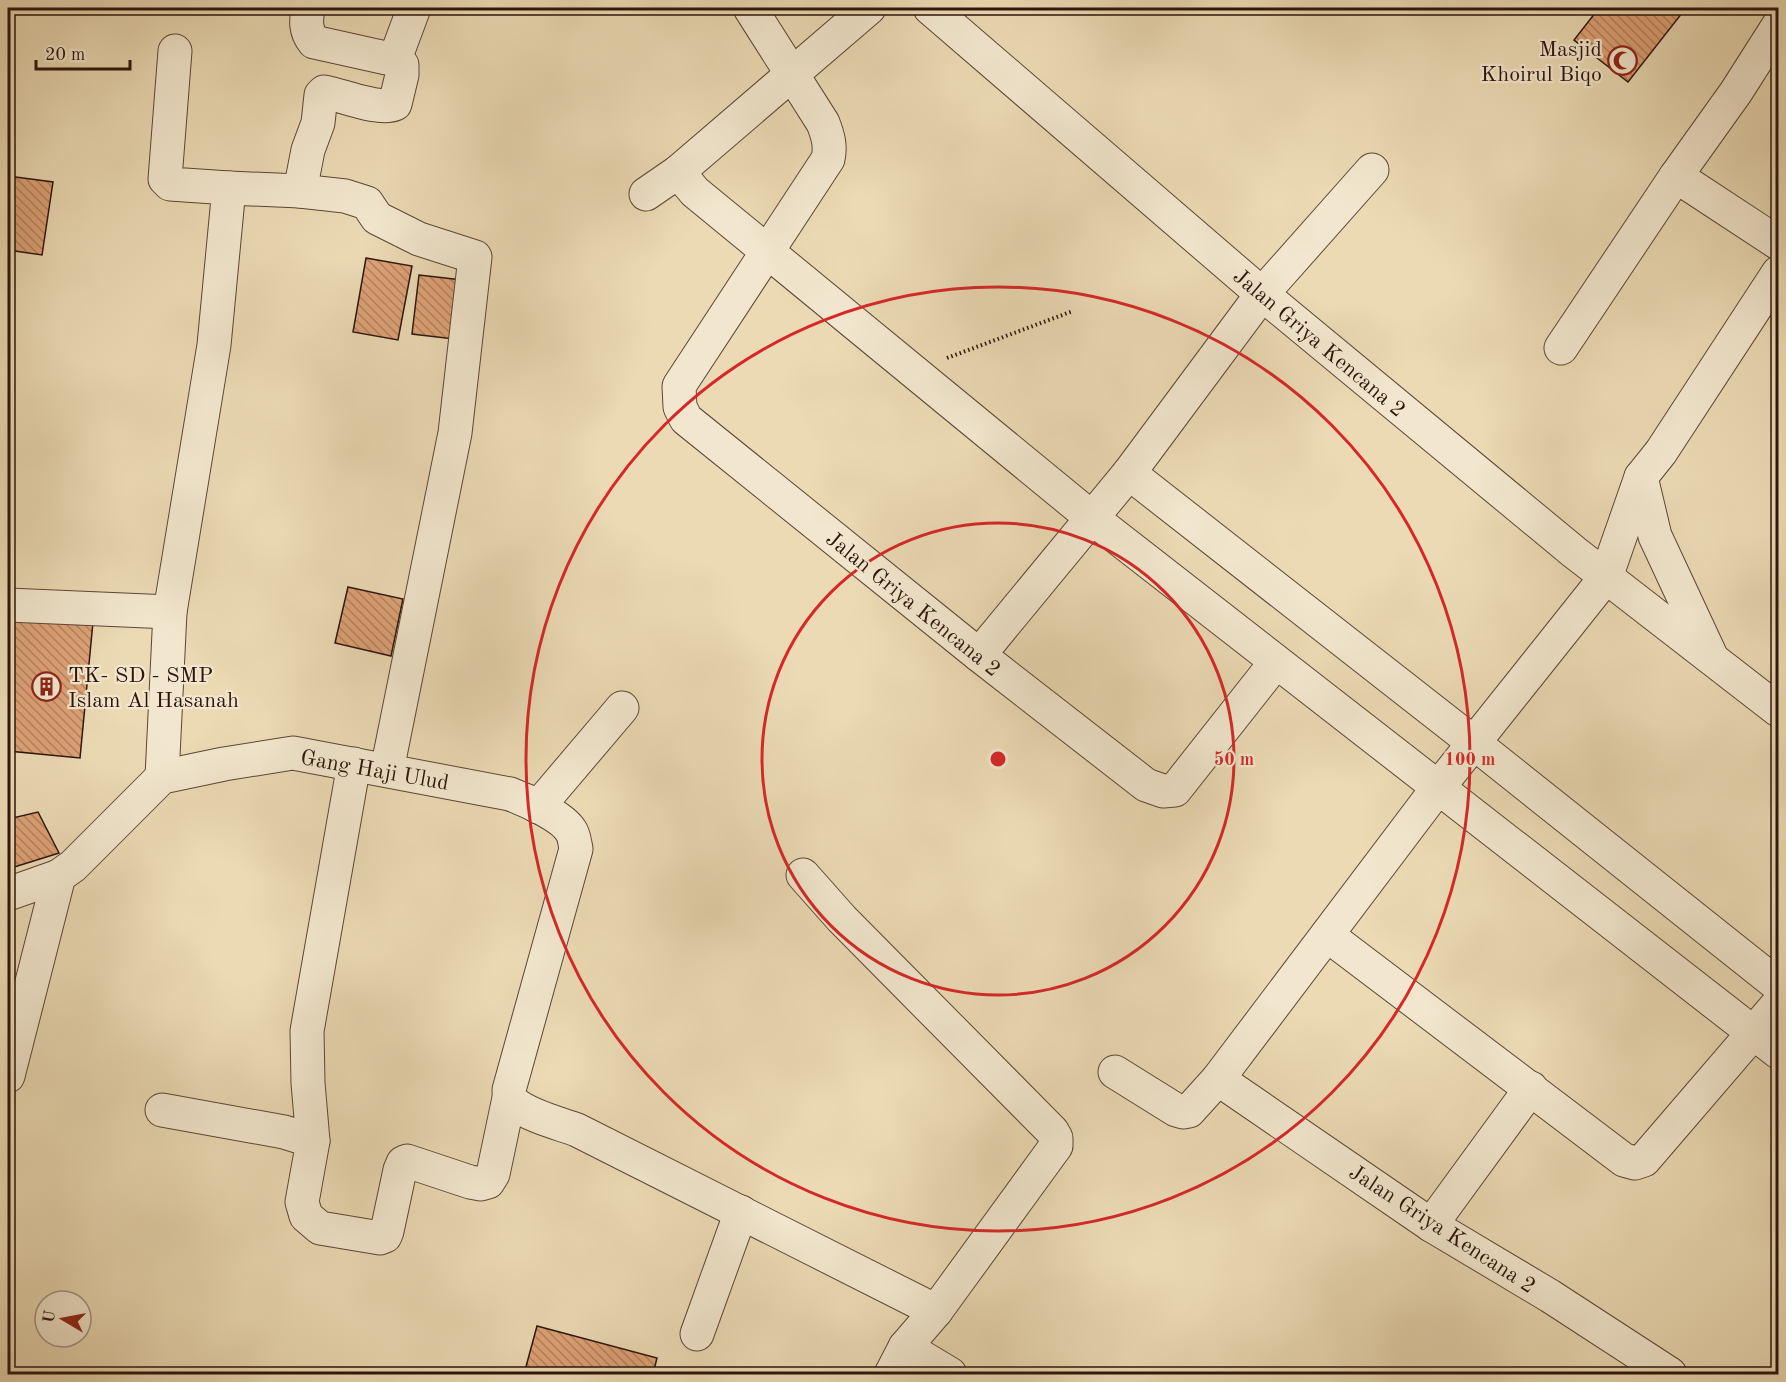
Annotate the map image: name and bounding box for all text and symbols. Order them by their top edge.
scale bar [36,33,130,71]
place label: Masjid Khoirul Biqo [1481,39,1602,86]
mosque icon: Masjid Khoirul Biqo [1607,45,1639,77]
text: 20 m [45,46,85,64]
street label: Jalan Griya Kencana 2 [1228,265,1409,422]
street label: Jalan Griya Kencana 2 [821,528,1004,681]
place label: TK- SD - SMP Islam Al Hasanah [68,665,239,712]
building icon: TK- SD - SMP Islam Al Hasanah [31,671,63,703]
street label: Gang Haji Ulud [299,747,451,795]
centre of rings [988,749,1008,769]
text: 50 m [1214,751,1254,769]
text: 100 m [1445,751,1495,769]
street label: Jalan Griya Kencana 2 [1345,1161,1539,1298]
north arrow [33,1289,93,1349]
text: U [41,1309,59,1324]

